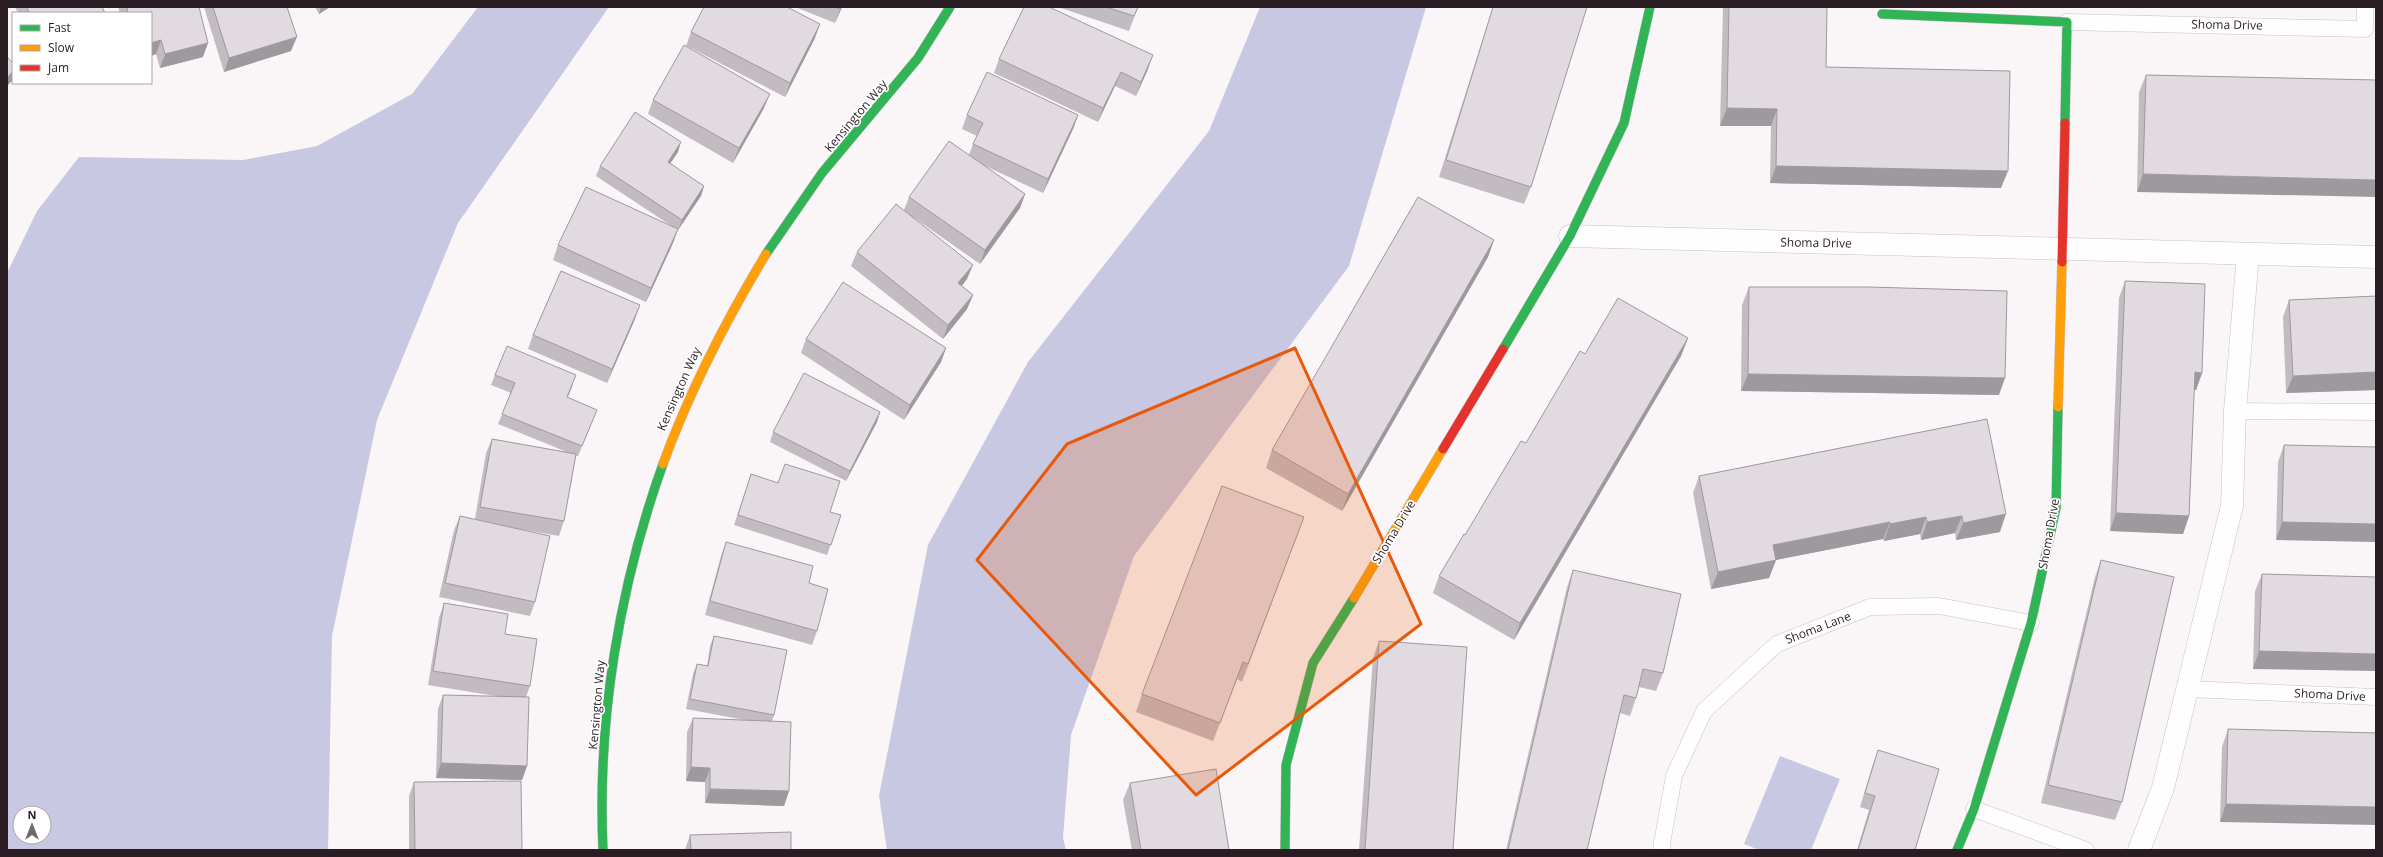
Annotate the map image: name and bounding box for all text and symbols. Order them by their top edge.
legend [12,12,152,84]
street label: Shoma Drive [2191,15,2263,34]
text: Fast [48,19,71,36]
text: Slow [48,39,75,56]
text: Jam [47,59,69,76]
street label: Kensington Way [820,75,892,156]
street label: Shoma Drive [1780,233,1852,252]
street label: Kensington Way [653,343,705,433]
street label: Shoma Drive [1368,497,1419,567]
street label: Shoma Drive [2034,497,2063,571]
street label: Shoma Lane [1783,607,1853,648]
street label: Kensington Way [584,659,609,750]
street label: Shoma Drive [2294,684,2366,705]
north arrow [12,805,52,845]
text: N [28,807,36,822]

